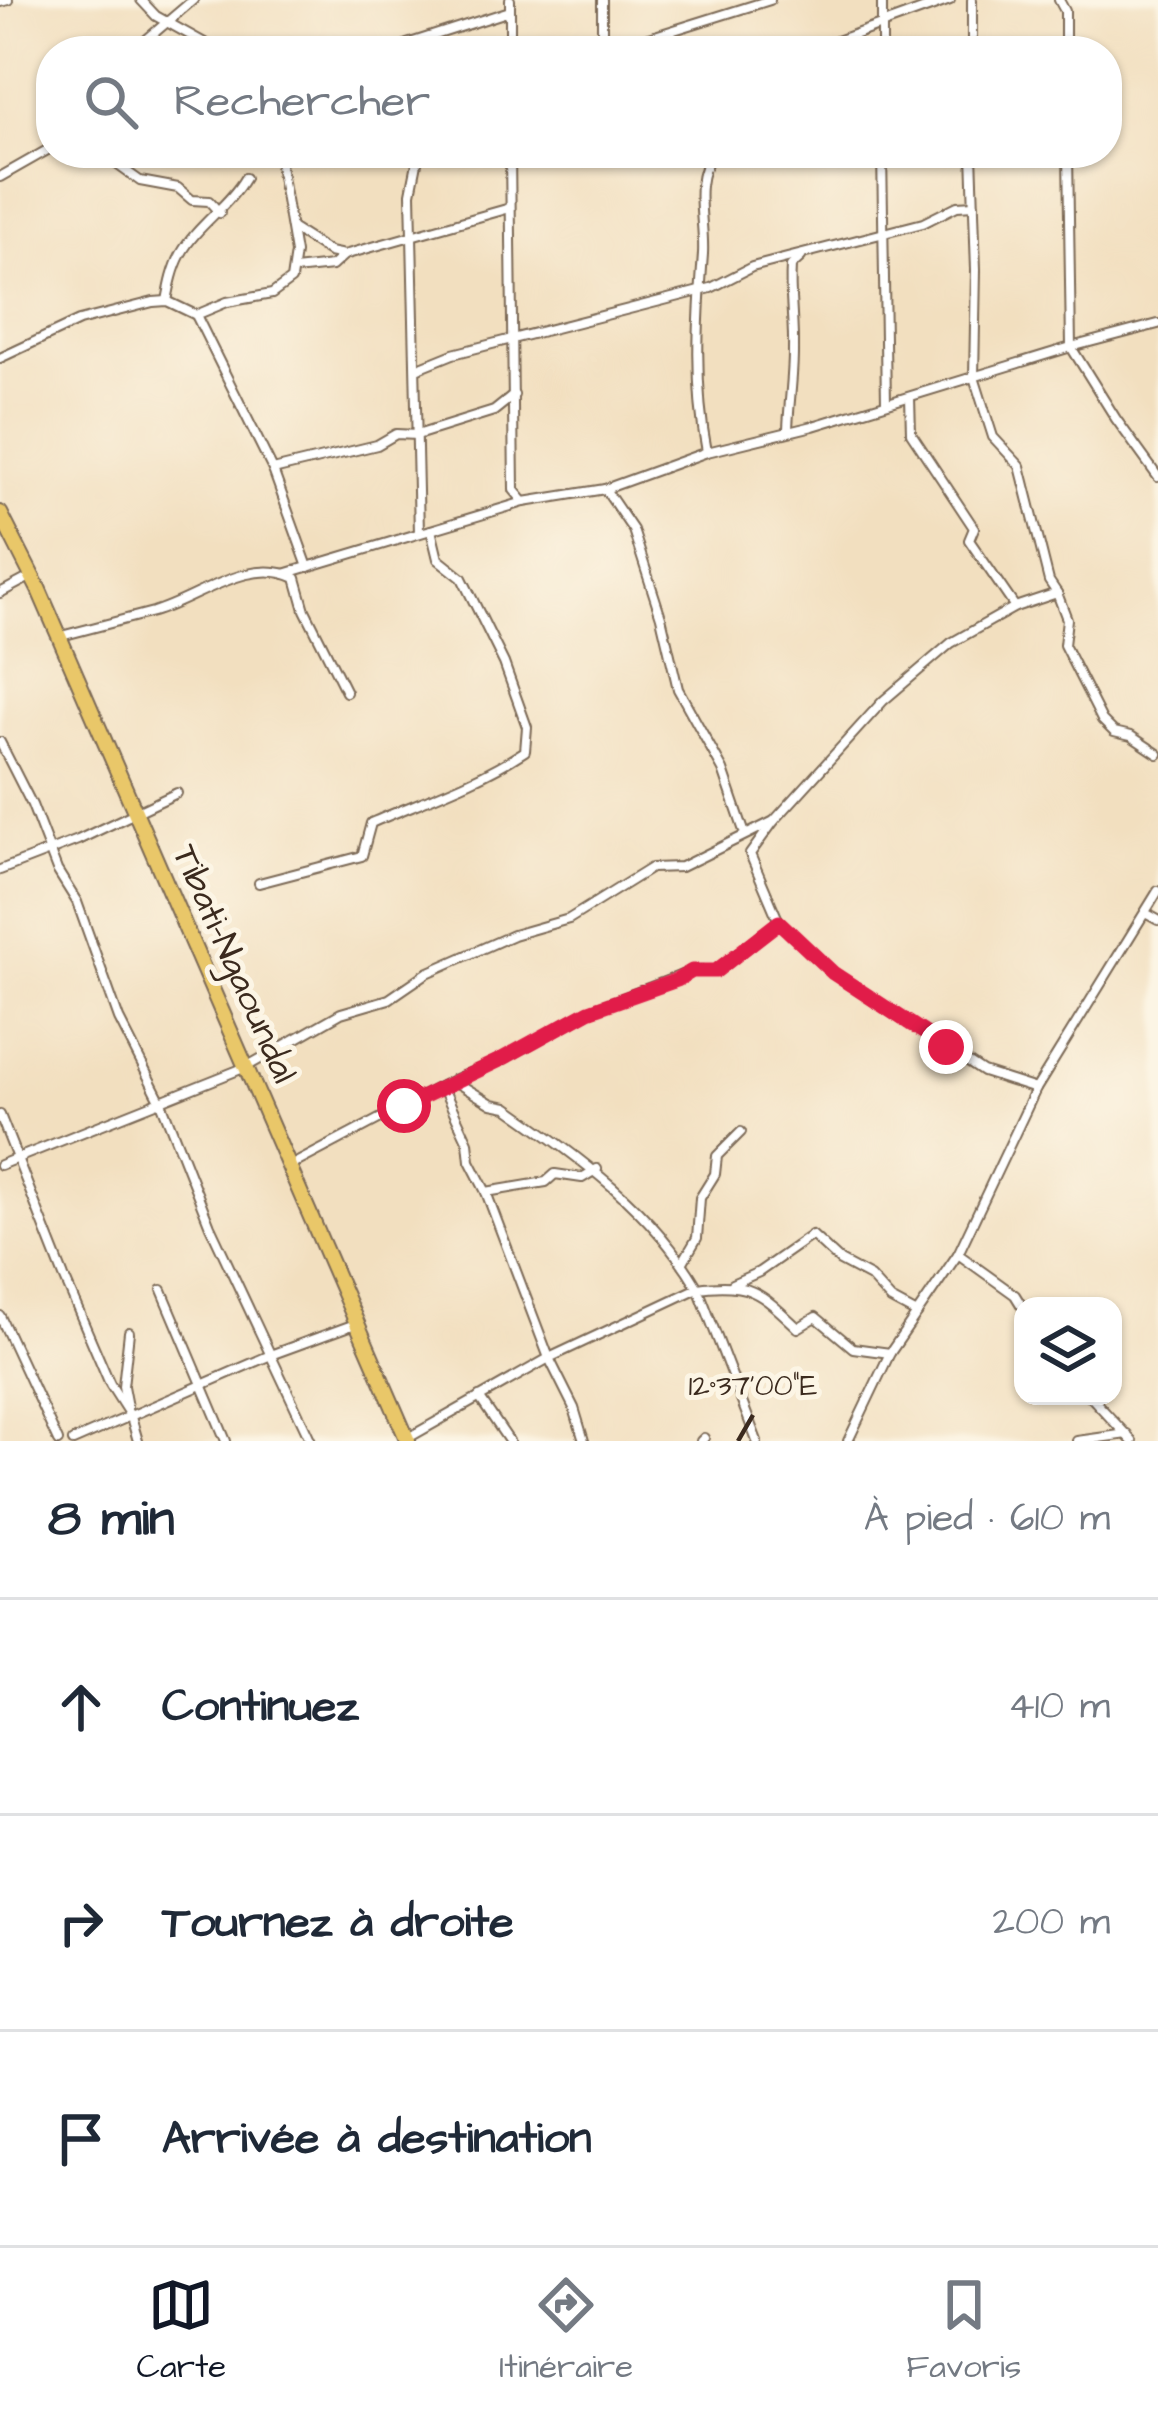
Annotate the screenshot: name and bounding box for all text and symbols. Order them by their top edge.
search box [36,36,1122,168]
icon: search [78,69,144,135]
text: Rechercher [174,71,430,133]
street label: Tibati-Ngaoundal [158,837,309,1092]
route end [919,1020,973,1074]
route start [377,1079,431,1133]
map controls [1014,1297,1122,1405]
button: layers [1014,1297,1122,1405]
text: 12°37'00"E [689,1365,818,1407]
text: 8 min [48,1484,174,1555]
text: À pied · 610 m [864,1492,1110,1546]
icon: ahead [48,1674,114,1740]
text: Continuez [162,1676,359,1738]
text: 410 m [1008,1680,1110,1734]
icon: right [48,1890,114,1956]
text: Tournez à droite [162,1892,514,1954]
text: 200 m [993,1896,1110,1950]
icon: arrive [48,2106,114,2172]
text: Arrivée à destination [162,2108,591,2170]
tab: Carte [137,2272,226,2390]
tab: Itinéraire [499,2272,633,2390]
tab: Favoris [906,2272,1021,2390]

